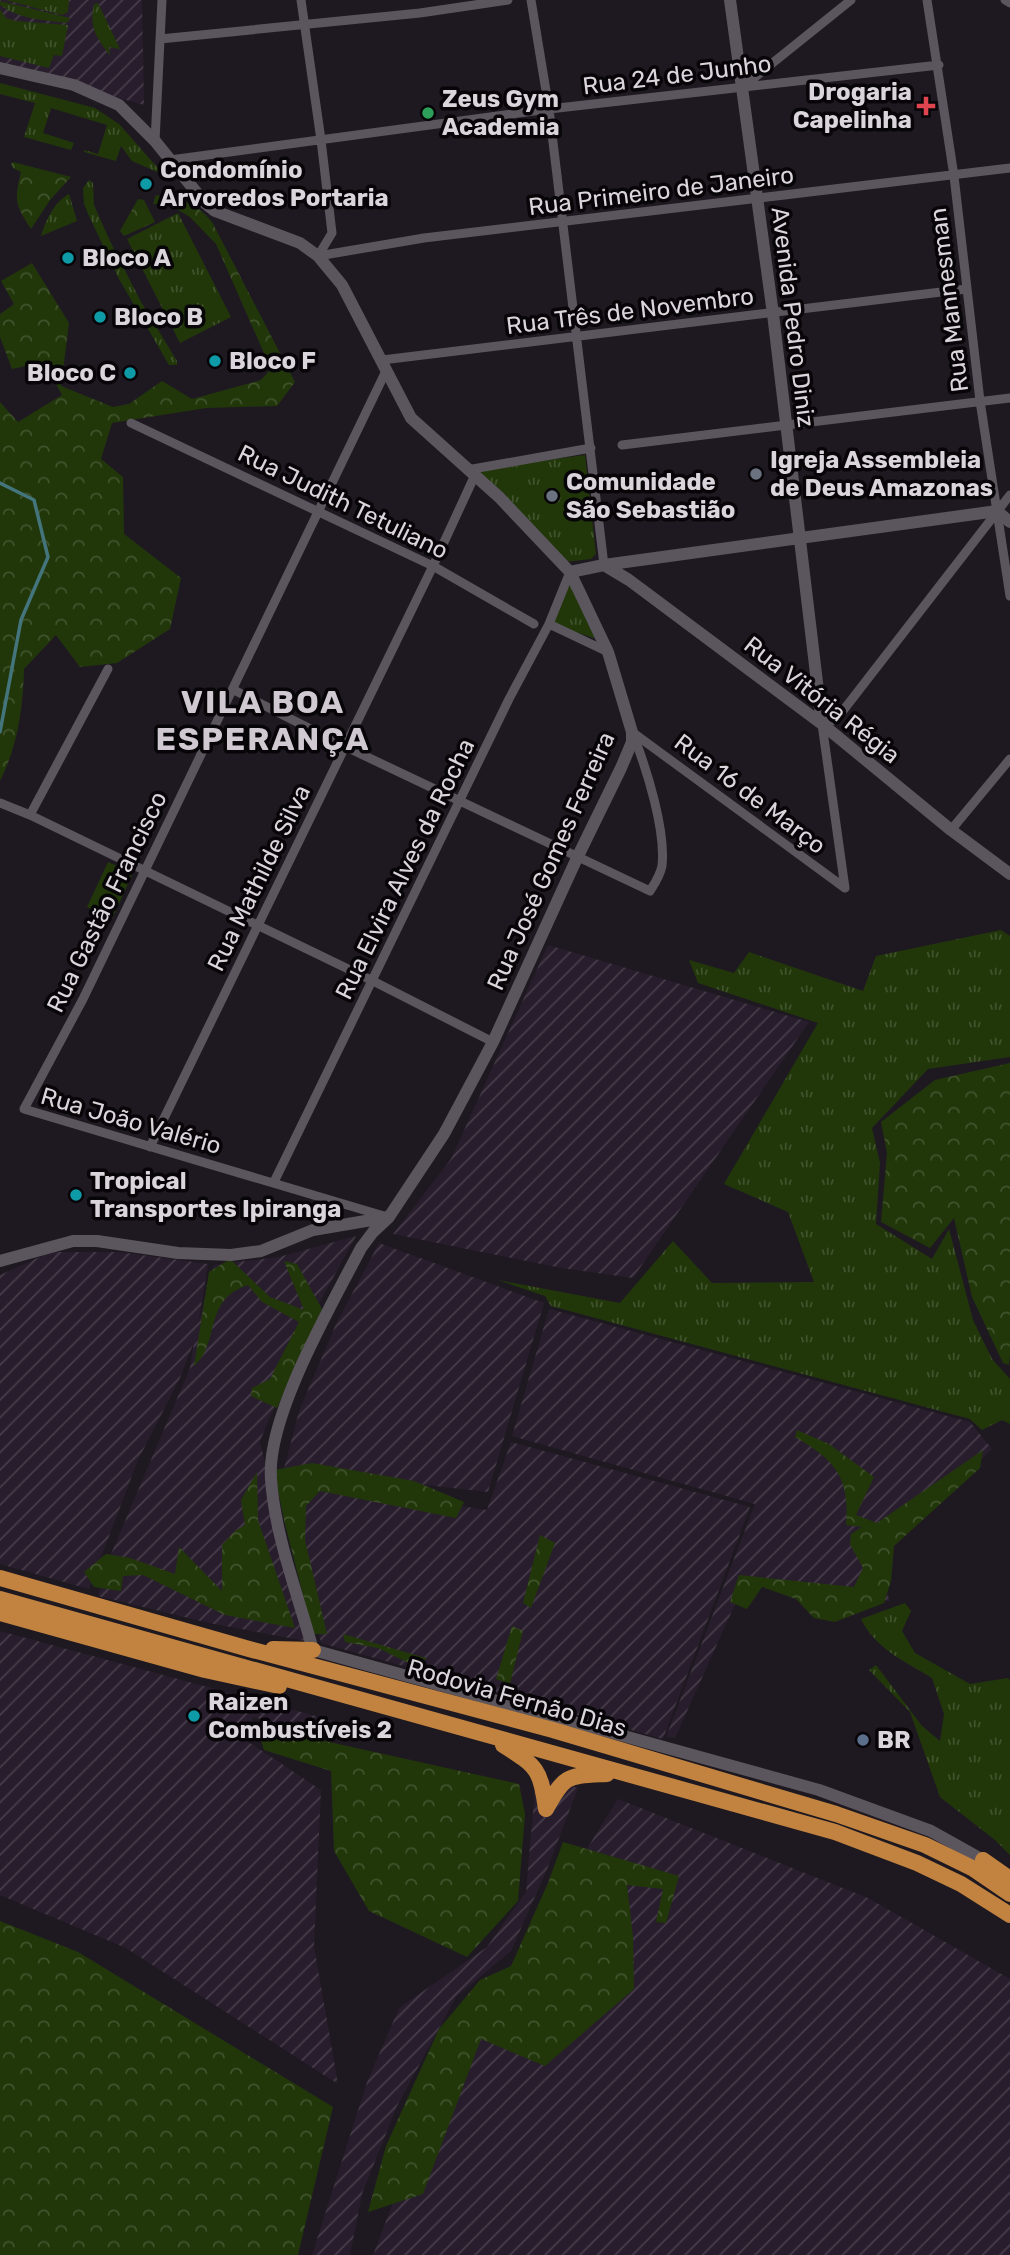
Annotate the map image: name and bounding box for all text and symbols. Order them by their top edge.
street label: Rua 24 de Junho [581,50,773,100]
place label: Drogaria Capelinha [793,78,912,134]
place label: Zeus Gym Academia [442,85,560,141]
marker: Drogaria Capelinha [918,98,934,114]
marker: Zeus Gym Academia [420,105,436,121]
place label: Condomínio Arvoredos Portaria [160,156,389,212]
street label: Rua Primeiro de Janeiro [527,161,795,221]
marker: Condomínio Arvoredos Portaria [138,176,154,192]
street label: Avenida Pedro Diniz [766,205,820,429]
street label: Rua Mannesman [924,206,974,394]
place label: Bloco A [82,244,171,272]
marker: Bloco A [60,250,76,266]
street label: Rua Três de Novembro [505,282,755,340]
place label: Bloco B [114,303,203,331]
marker: Bloco B [92,309,108,325]
place label: Bloco F [229,347,316,375]
marker: Bloco F [207,353,223,369]
place label: Bloco C [27,359,116,387]
marker: Bloco C [122,365,138,381]
street label: Rua Judith Tetuliano [233,439,453,565]
place label: Igreja Assembleia de Deus Amazonas [770,446,993,502]
marker: Igreja Assembleia de Deus Amazonas [748,466,764,482]
place label: Comunidade São Sebastião [566,468,735,524]
marker: Comunidade São Sebastião [544,488,560,504]
street label: Rua Vitória Régia [739,631,905,769]
district label: VILA BOA ESPERANÇA [156,683,370,758]
street label: Rua José Gomes Ferreira [481,728,621,994]
street label: Rua 16 de Março [669,728,831,860]
street label: Rua Elvira Alves da Rocha [330,734,480,1004]
street label: Rua Mathilde Silva [202,780,316,976]
street label: Rua Gastão Francisco [41,787,173,1017]
street label: Rua João Valério [38,1082,224,1160]
place label: Tropical Transportes Ipiranga [90,1167,341,1223]
marker: Tropical Transportes Ipiranga [68,1187,84,1203]
street label: Rodovia Fernão Dias [404,1653,630,1743]
place label: Raizen Combustíveis 2 [208,1688,392,1744]
marker: Raizen Combustíveis 2 [186,1708,202,1724]
place label: BR [877,1726,910,1754]
marker: BR [855,1732,871,1748]

